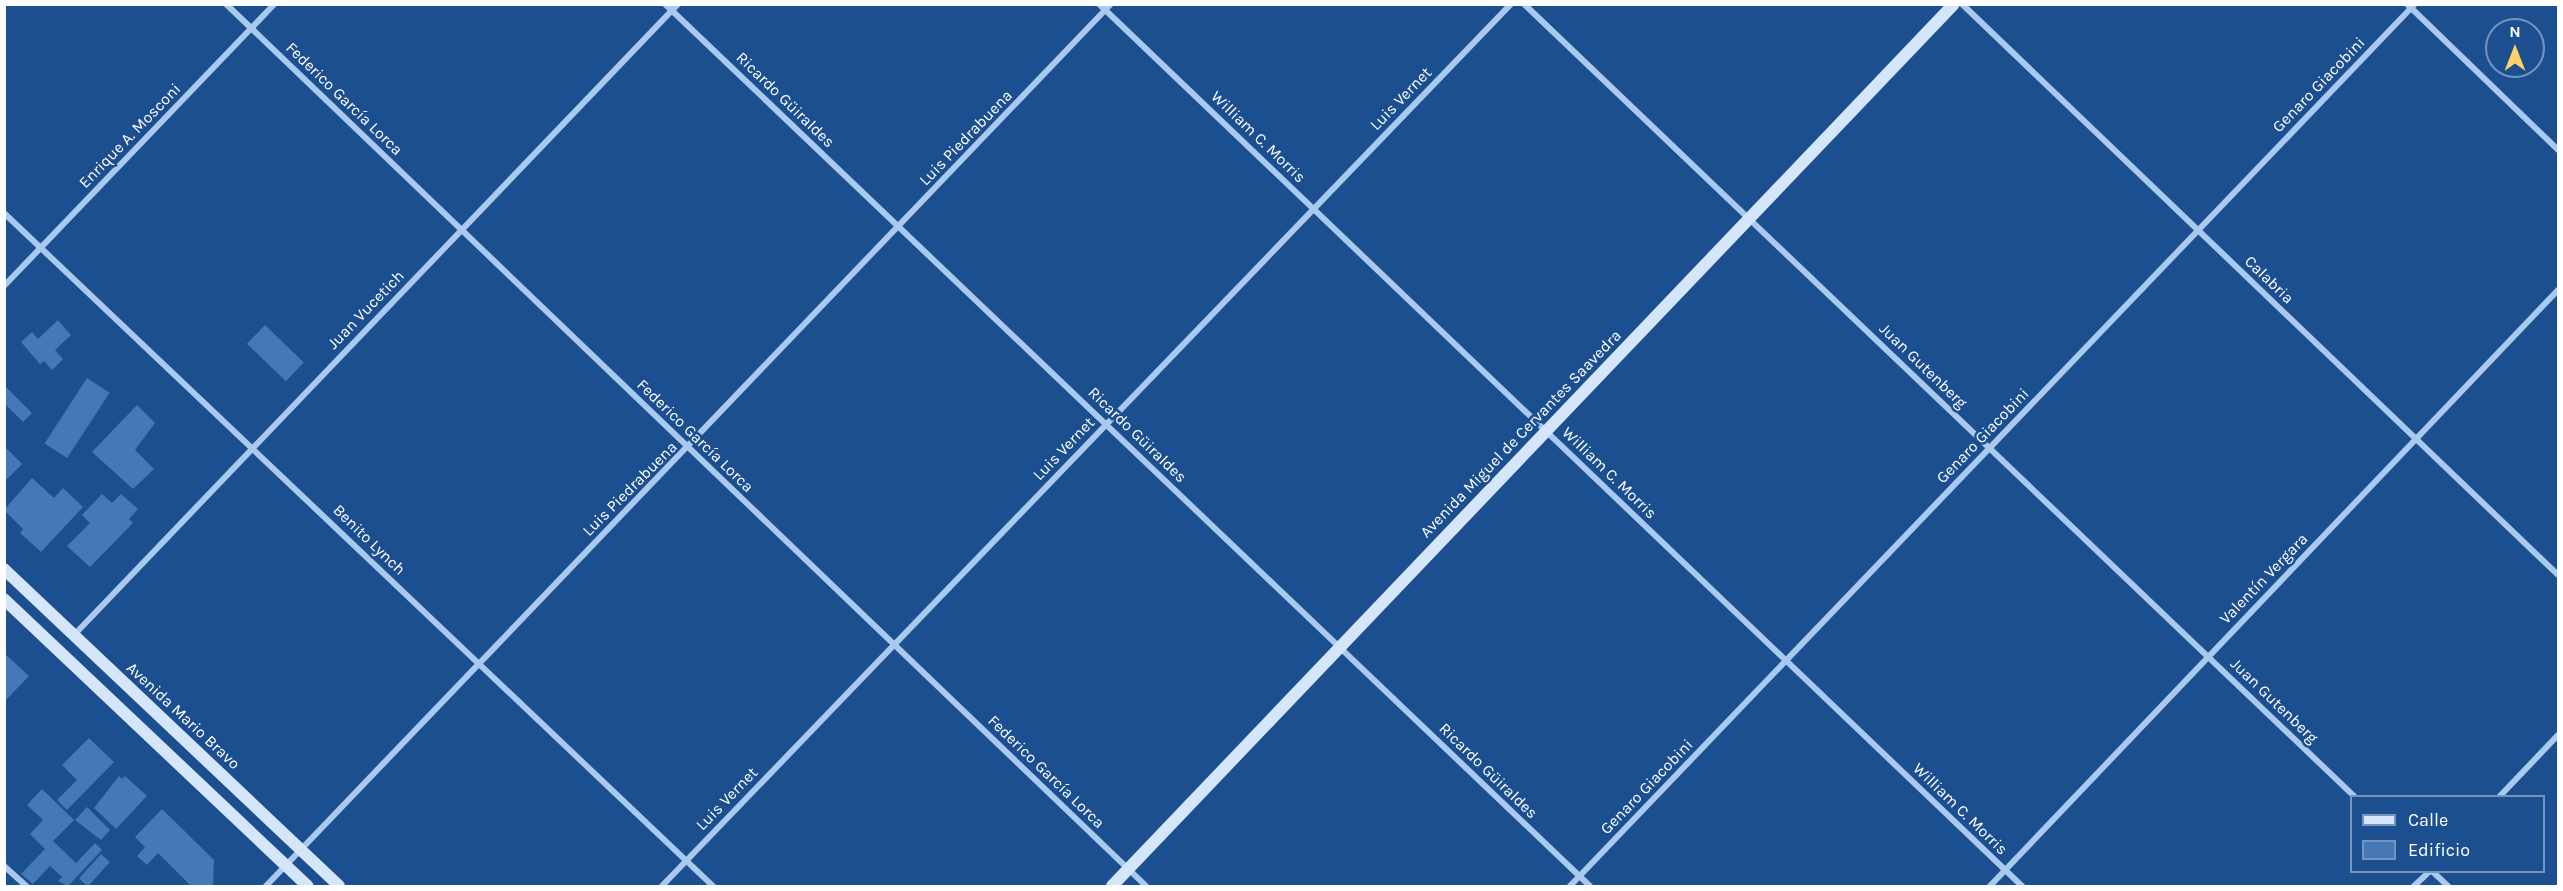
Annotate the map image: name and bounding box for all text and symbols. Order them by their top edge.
north arrow [2485,18,2545,78]
text: N [2509,22,2521,41]
street label: Genaro Giacobini [2269,33,2369,137]
street label: Federico García Lorca [282,38,406,160]
street label: Ricardo Güiraldes [732,48,838,152]
street label: Luis Vernet [1366,63,1436,135]
street label: Enrique A. Mosconi [75,80,185,192]
street label: Luis Piedrabuena [915,86,1017,190]
street label: William C. Morris [1207,87,1309,187]
street label: Calabria [2240,252,2298,308]
street label: Juan Vucetich [324,267,408,353]
street label: Juan Gutenberg [1875,319,1971,413]
street label: Avenida Miguel de Cervantes Saavedra [1416,326,1626,542]
street label: Federico García Lorca [633,375,757,497]
street label: Ricardo Güiraldes [1084,383,1190,487]
street label: Genaro Giacobini [1933,384,2033,488]
street label: Luis Vernet [1029,413,1099,485]
street label: William C. Morris [1558,423,1660,523]
street label: Luis Piedrabuena [579,438,681,540]
street label: Benito Lynch [329,501,409,579]
street label: Valentín Vergara [2216,530,2312,628]
street label: Juan Gutenberg [2226,654,2322,748]
street label: Avenida Mario Bravo [122,658,244,774]
street label: Federico García Lorca [984,711,1108,833]
street label: Ricardo Güiraldes [1435,719,1541,823]
street label: Genaro Giacobini [1597,735,1697,839]
street label: William C. Morris [1909,759,2011,859]
street label: Luis Vernet [692,763,762,835]
legend [2350,795,2545,873]
text: Calle [2408,809,2448,831]
text: Edificio [2408,839,2470,861]

